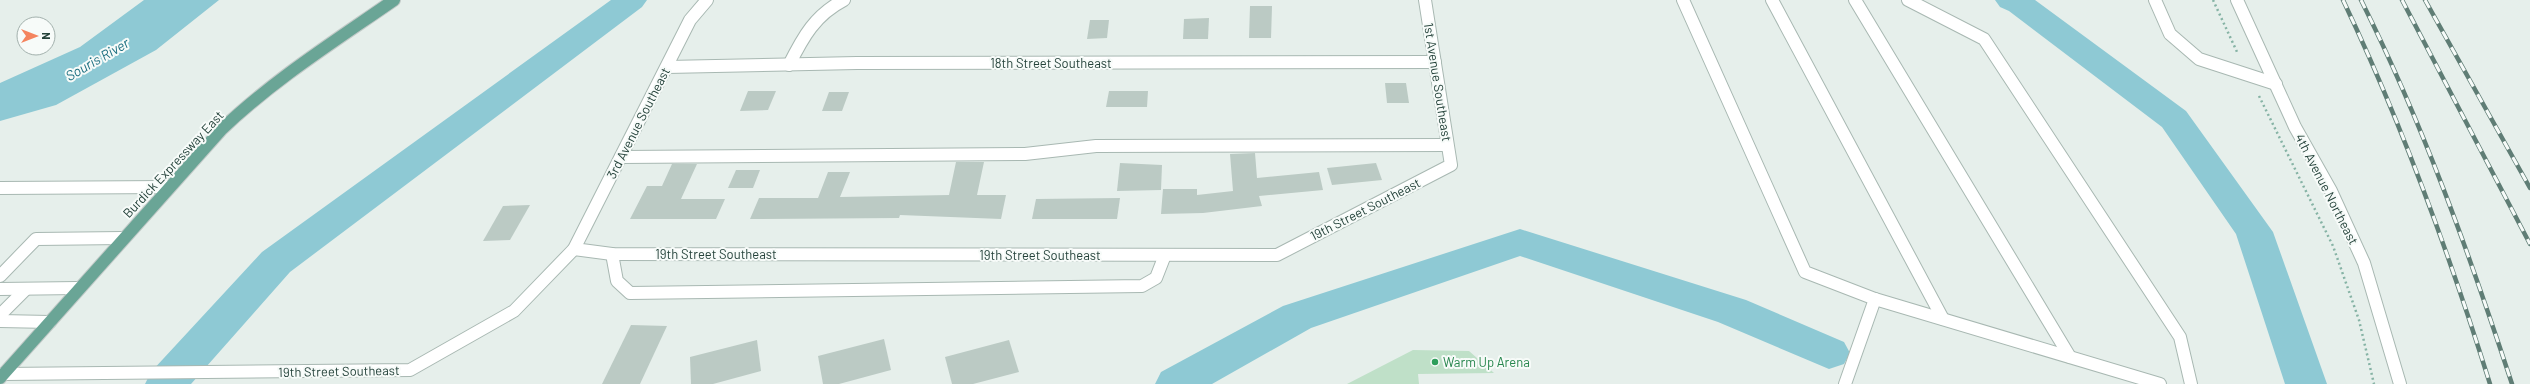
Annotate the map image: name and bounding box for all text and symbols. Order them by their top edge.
north arrow [16,16,56,56]
street label: 1st Avenue Southeast [1421,22,1455,142]
text: N [40,32,53,40]
water label: Souris River [62,33,133,84]
street label: 18th Street Southeast [990,55,1112,71]
street label: 3rd Avenue Southeast [603,65,673,181]
street label: Burdick Expressway East [119,107,227,221]
street label: 4th Avenue Northeast [2292,131,2362,247]
street label: 19th Street Southeast [1307,174,1423,244]
street label: 19th Street Southeast [655,246,777,262]
street label: 19th Street Southeast [979,247,1101,263]
place label: Warm Up Arena [1443,354,1530,370]
marker: Warm Up Arena [1430,357,1440,367]
street label: 19th Street Southeast [278,362,400,380]

